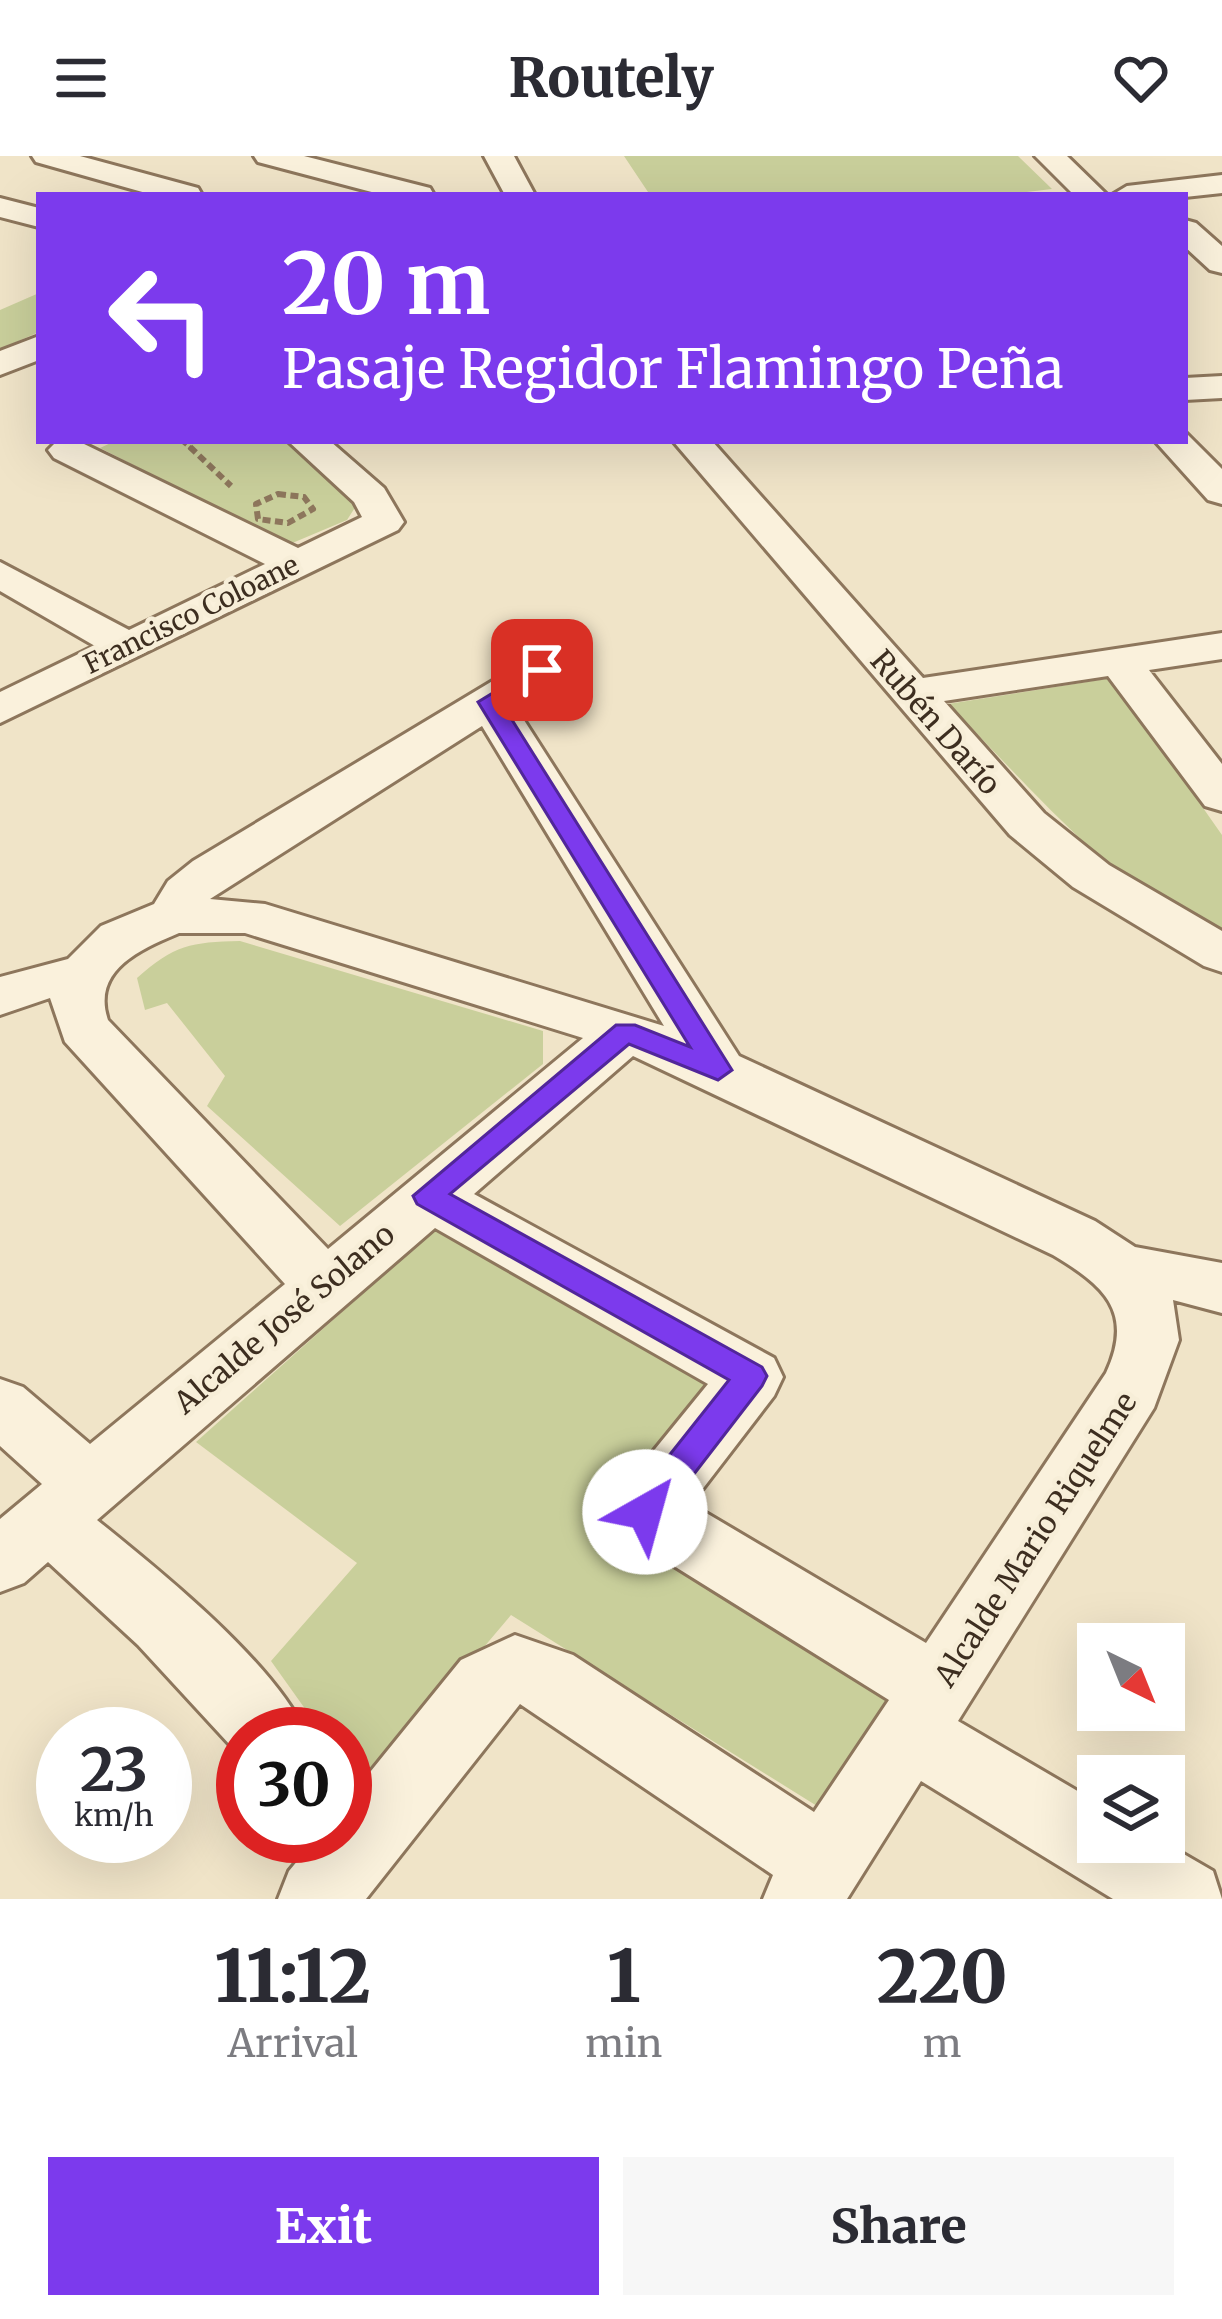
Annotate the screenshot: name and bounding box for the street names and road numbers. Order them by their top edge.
street label: Francisco Coloane [78,547,304,681]
street label: Rubén Darío [863,642,1009,802]
street label: Alcalde José Solano [165,1215,402,1422]
street label: Alcalde Mario Riquelme [925,1385,1144,1694]

